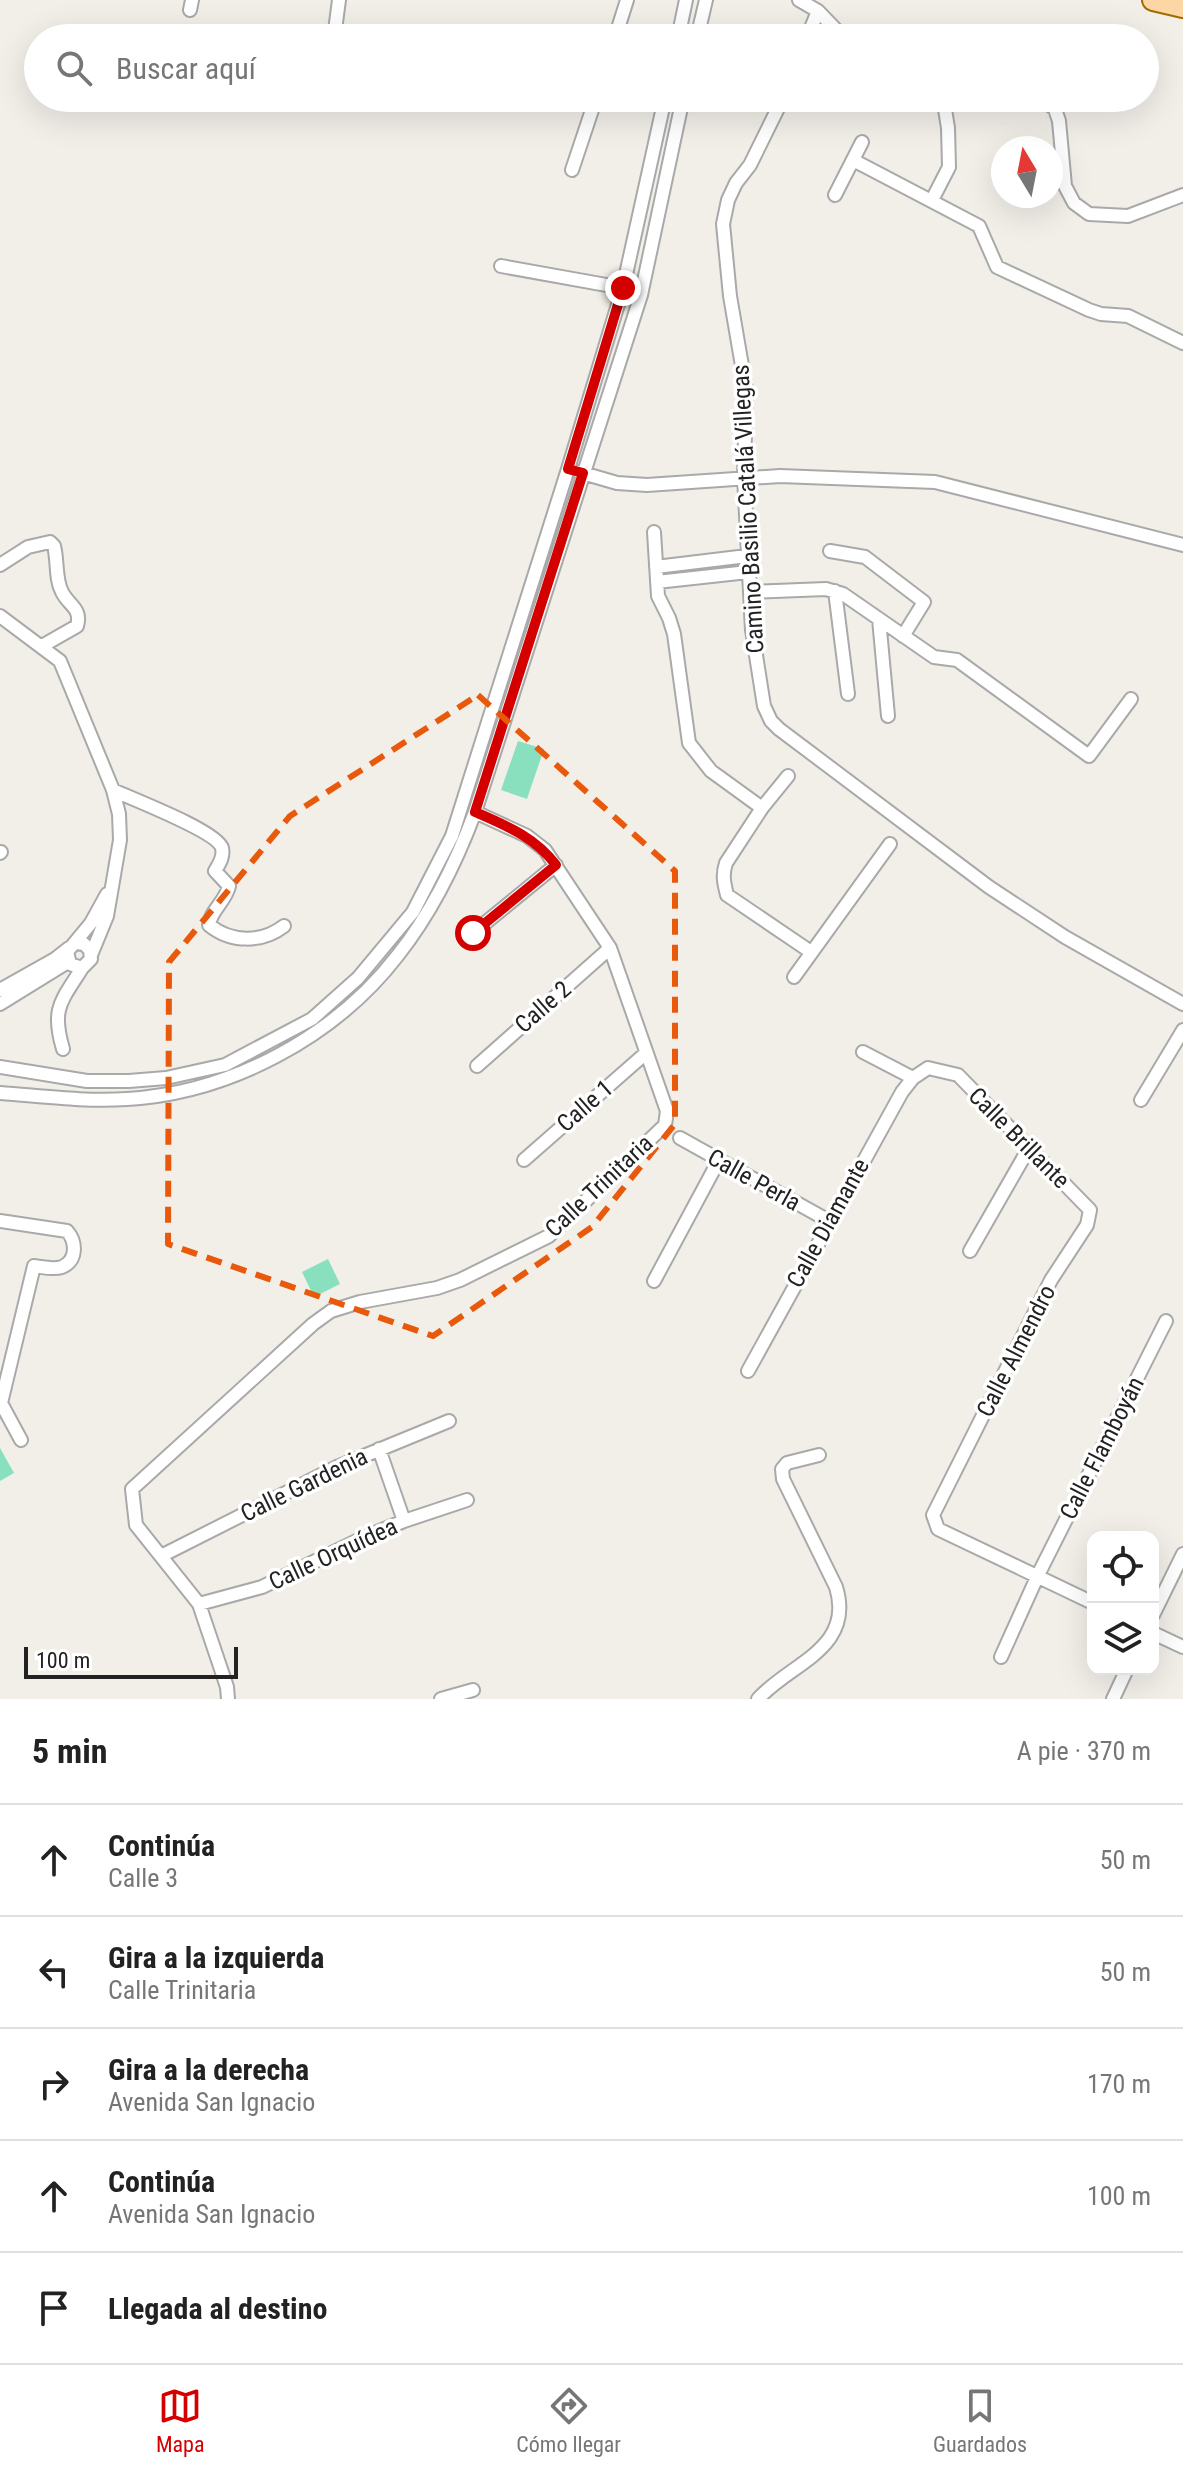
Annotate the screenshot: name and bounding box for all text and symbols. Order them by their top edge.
search box [24,24,1159,112]
icon: search [52,46,96,90]
text: Buscar aquí [116,51,256,86]
north arrow [991,136,1063,208]
route end [605,270,641,306]
street label: Camino Basilio Catalá Villegas [726,364,770,654]
route start [455,915,491,951]
street label: Calle 2 [509,975,577,1039]
street label: Calle 1 [551,1074,619,1138]
street label: Calle Brillante [963,1082,1075,1194]
street label: Calle Trinitaria [539,1129,659,1243]
street label: Calle Perla [703,1143,805,1217]
street label: Calle Diamante [781,1154,875,1292]
street label: Calle Almendro [971,1280,1061,1422]
street label: Calle Flamboyán [1054,1372,1150,1524]
street label: Calle Gardenia [236,1442,372,1528]
street label: Calle Orquídea [264,1512,402,1596]
map controls [1087,1531,1159,1675]
button: locate [1087,1531,1159,1603]
button: layers [1087,1603,1159,1675]
scale bar [24,1643,238,1679]
text: 100 m [36,1648,90,1673]
text: 5 min [32,1731,108,1771]
text: A pie · 370 m [1017,1736,1151,1766]
text: Continúa [108,1828,215,1863]
icon: ahead [32,1838,76,1882]
text: 50 m [1100,1845,1151,1875]
text: Calle 3 [108,1863,178,1893]
text: Gira a la izquierda [108,1940,324,1975]
icon: left [32,1950,76,1994]
text: 50 m [1100,1957,1151,1987]
text: Calle Trinitaria [108,1975,256,2005]
text: Gira a la derecha [108,2052,309,2087]
icon: right [32,2062,76,2106]
text: 170 m [1087,2069,1151,2099]
text: Avenida San Ignacio [108,2087,315,2117]
text: Continúa [108,2164,215,2199]
icon: ahead [32,2174,76,2218]
text: 100 m [1087,2181,1151,2211]
text: Avenida San Ignacio [108,2199,315,2229]
icon: arrive [32,2286,76,2330]
text: Llegada al destino [108,2291,327,2326]
tab: Mapa [156,2384,204,2457]
tab: Cómo llegar [516,2384,621,2457]
tab: Guardados [933,2384,1027,2457]

